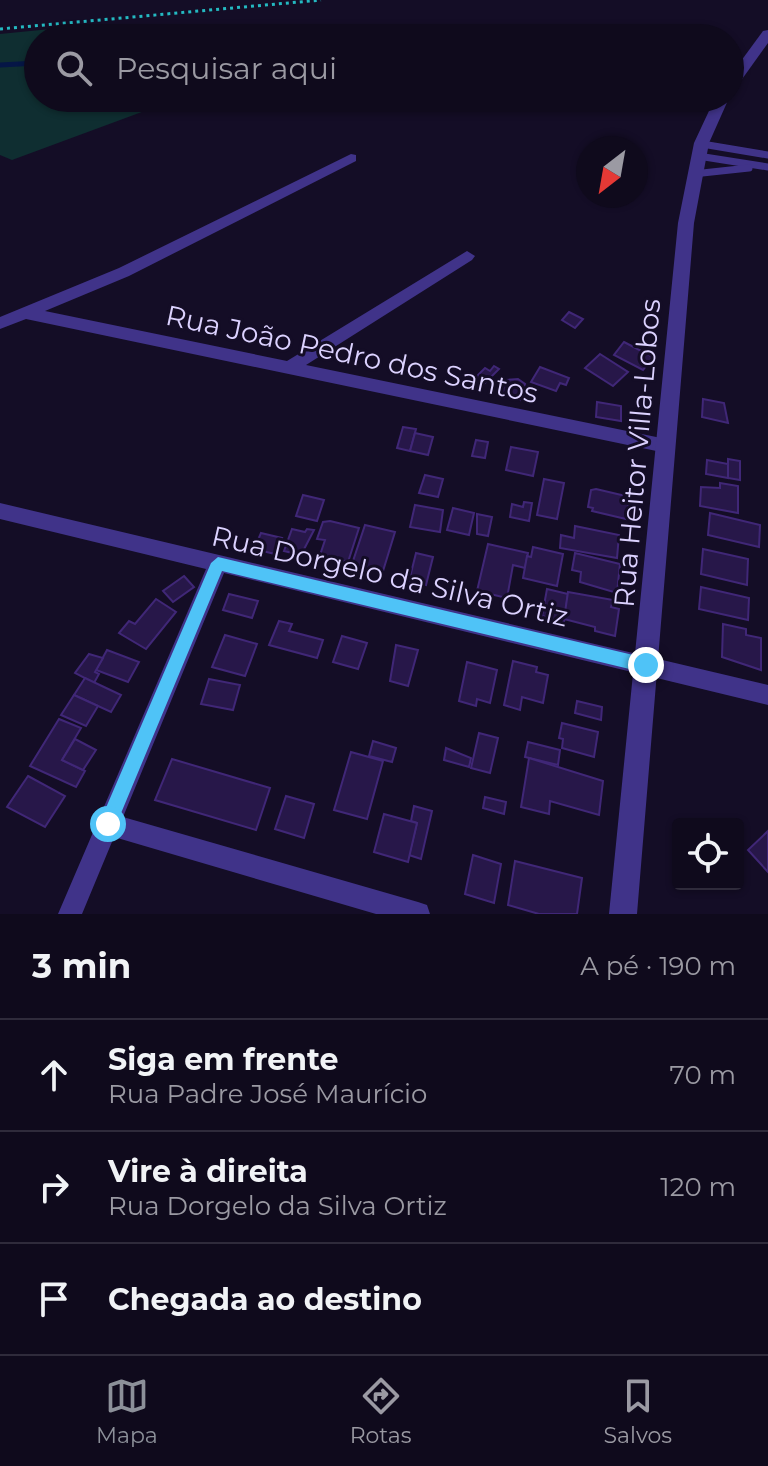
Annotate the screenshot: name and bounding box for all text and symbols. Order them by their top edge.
search box [24,24,744,112]
icon: search [52,46,96,90]
text: Pesquisar aqui [116,50,337,87]
north arrow [576,136,648,208]
street label: Rua Heitor Villa-Lobos [607,297,667,609]
street label: Rua João Pedro dos Santos [163,298,541,410]
street label: Rua Dorgelo da Silva Ortiz [208,518,572,634]
route end [628,647,664,683]
route start [90,806,126,842]
map controls [672,818,744,890]
button: locate [672,818,744,890]
text: 3 min [32,945,131,987]
text: A pé · 190 m [580,950,736,982]
text: Siga em frente [108,1041,338,1078]
icon: ahead [32,1053,76,1097]
text: 70 m [670,1059,736,1091]
text: Rua Padre José Maurício [108,1078,427,1110]
text: Vire à direita [108,1153,308,1190]
icon: right [32,1165,76,1209]
text: 120 m [660,1171,736,1203]
text: Rua Dorgelo da Silva Ortiz [108,1190,447,1222]
icon: arrive [32,1277,76,1321]
text: Chegada ao destino [108,1281,422,1318]
tab: Mapa [96,1374,158,1449]
tab: Rotas [350,1374,412,1449]
tab: Salvos [603,1374,672,1449]

